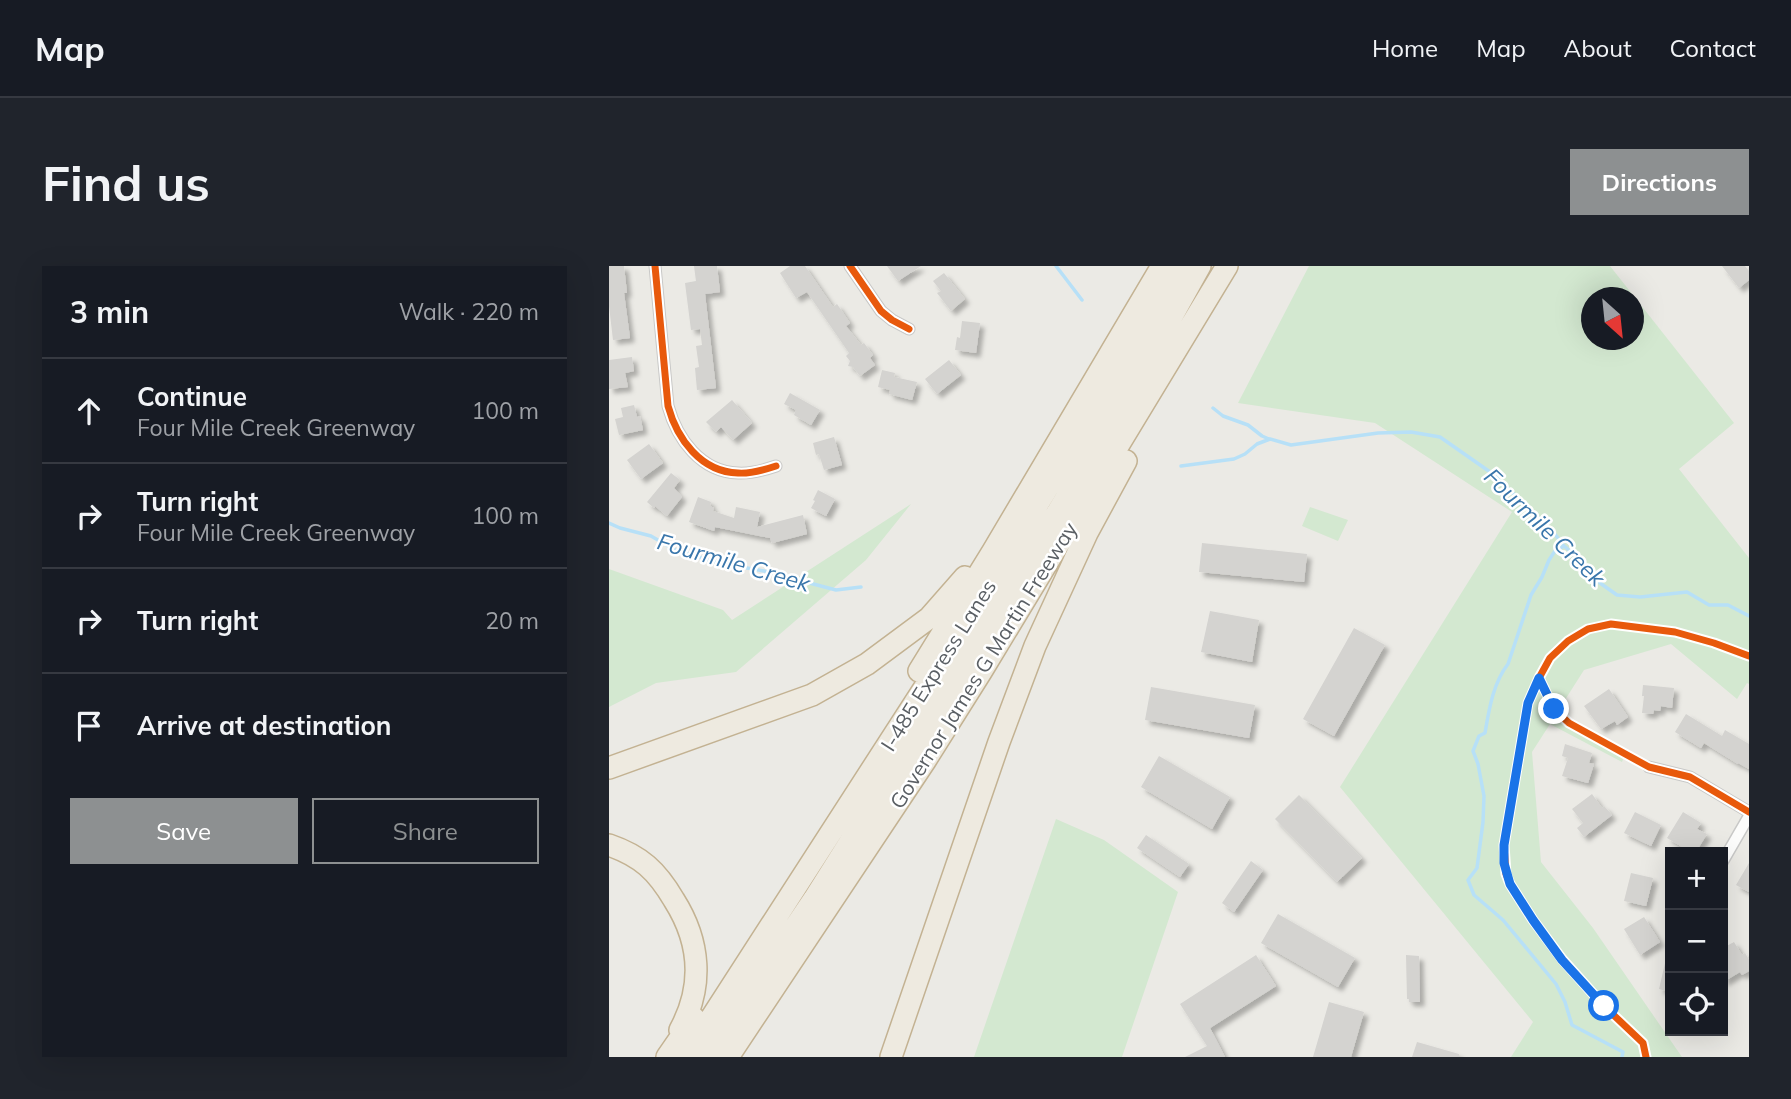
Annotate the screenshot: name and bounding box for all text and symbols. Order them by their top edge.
text: Map [35,28,105,69]
text: Home [1372,33,1438,63]
text: Map [1476,33,1526,63]
text: About [1564,33,1632,63]
text: Contact [1670,33,1756,63]
button: Directions [1570,149,1749,215]
text: Find us [42,152,210,213]
north arrow [1581,287,1644,350]
text: 3 min [70,293,149,331]
text: Walk · 220 m [399,297,539,326]
text: Continue [137,380,247,413]
icon: ahead [70,392,108,430]
text: 100 m [471,396,539,425]
text: Four Mile Creek Greenway [137,413,415,442]
water label: Fourmile Creek [1478,462,1613,593]
text: Turn right [137,485,258,518]
icon: right [70,497,108,535]
text: 100 m [471,501,539,530]
street label: Governor James G Martin Freeway [884,517,1082,813]
text: Four Mile Creek Greenway [137,518,415,547]
water label: Fourmile Creek [654,526,815,598]
street label: I-485 Express Lanes [875,574,1001,756]
icon: right [70,602,108,640]
text: Turn right [137,604,258,637]
text: 20 m [485,606,539,635]
route end [1538,693,1569,724]
icon: arrive [70,707,108,745]
text: Arrive at destination [137,709,392,742]
button: Save [70,798,298,864]
button: Share [312,798,539,864]
map controls [1665,847,1728,1036]
button: + [1665,847,1728,910]
button: − [1665,910,1728,973]
button: locate [1665,973,1728,1036]
route start [1588,990,1619,1021]

